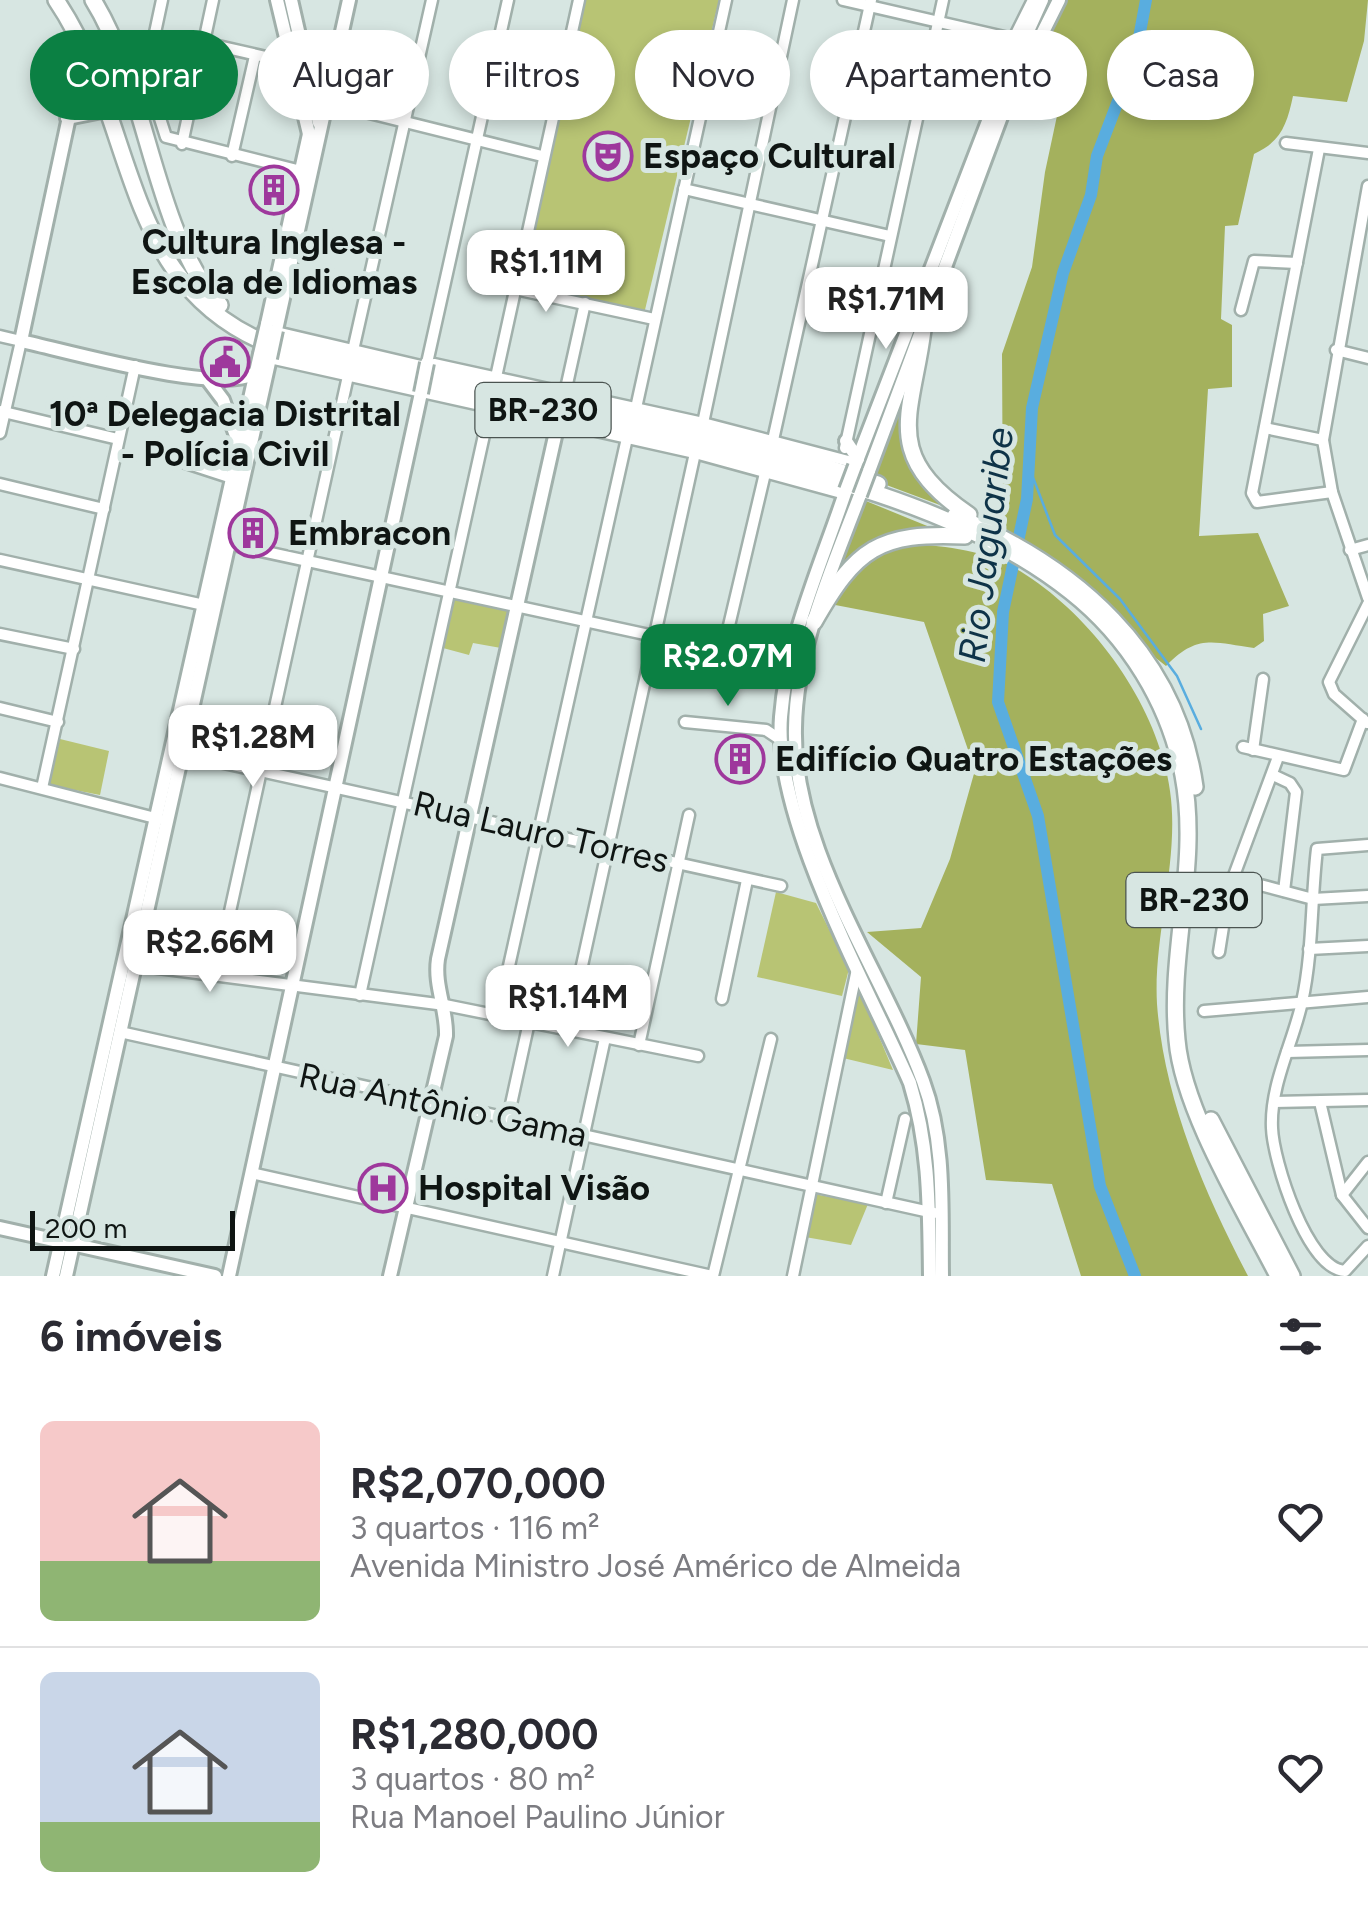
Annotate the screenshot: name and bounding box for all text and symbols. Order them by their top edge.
chip: Comprar [30,30,238,120]
chip: Alugar [258,30,429,120]
chip: Filtros [449,30,615,120]
chip: Novo [635,30,790,120]
chip: Apartamento [810,30,1087,120]
chip: Casa [1107,30,1254,120]
theatre icon: Espaço Cultural [582,130,634,182]
place label: Espaço Cultural [643,135,896,177]
building icon: Cultura Inglesa - Escola de Idiomas [248,164,300,216]
place label: Cultura Inglesa - Escola de Idiomas [131,221,417,303]
pin: R$1.11M [454,230,638,315]
text: R$1.11M [489,243,603,281]
pin: R$1.71M [794,267,978,352]
text: R$1.71M [827,280,945,318]
public building icon: 10ª Delegacia Distrital - Polícia Civil [199,336,251,388]
road number: BR-230 [476,383,610,437]
place label: 10ª Delegacia Distrital - Polícia Civil [49,393,401,475]
water label: Rio Jaguaribe [949,425,1023,665]
building icon: Embracon [227,507,279,559]
place label: Embracon [288,512,451,554]
pin: R$2.07M [636,624,820,709]
text: R$2.07M [663,637,793,675]
pin: R$1.28M [161,705,345,790]
text: R$1.28M [190,718,316,756]
building icon: Edifício Quatro Estações [714,733,766,785]
place label: Edifício Quatro Estações [775,738,1172,780]
street label: Rua Lauro Torres [409,782,673,882]
road number: BR-230 [1126,873,1262,927]
pin: R$2.66M [118,910,302,995]
text: R$2.66M [145,923,275,961]
pin: R$1.14M [476,965,660,1050]
text: R$1.14M [508,978,629,1016]
street label: Rua Antônio Gama [295,1054,591,1156]
hospital icon: Hospital Visão [357,1162,409,1214]
place label: Hospital Visão [418,1167,650,1209]
scale bar [30,1206,235,1250]
text: 200 m [45,1211,127,1245]
icon: filters [1273,1309,1328,1364]
text: 6 imóveis [40,1311,222,1362]
text: R$2,070,000 [350,1458,606,1509]
icon: home [120,1461,240,1581]
icon: heart [1273,1494,1328,1549]
text: 3 quartos · 116 m² [350,1509,599,1547]
text: Avenida Ministro José Américo de Almeida [350,1547,961,1585]
text: R$1,280,000 [350,1709,599,1760]
icon: home [120,1712,240,1832]
icon: heart [1273,1745,1328,1800]
text: 3 quartos · 80 m² [350,1760,595,1798]
text: Rua Manoel Paulino Júnior [350,1798,725,1836]

